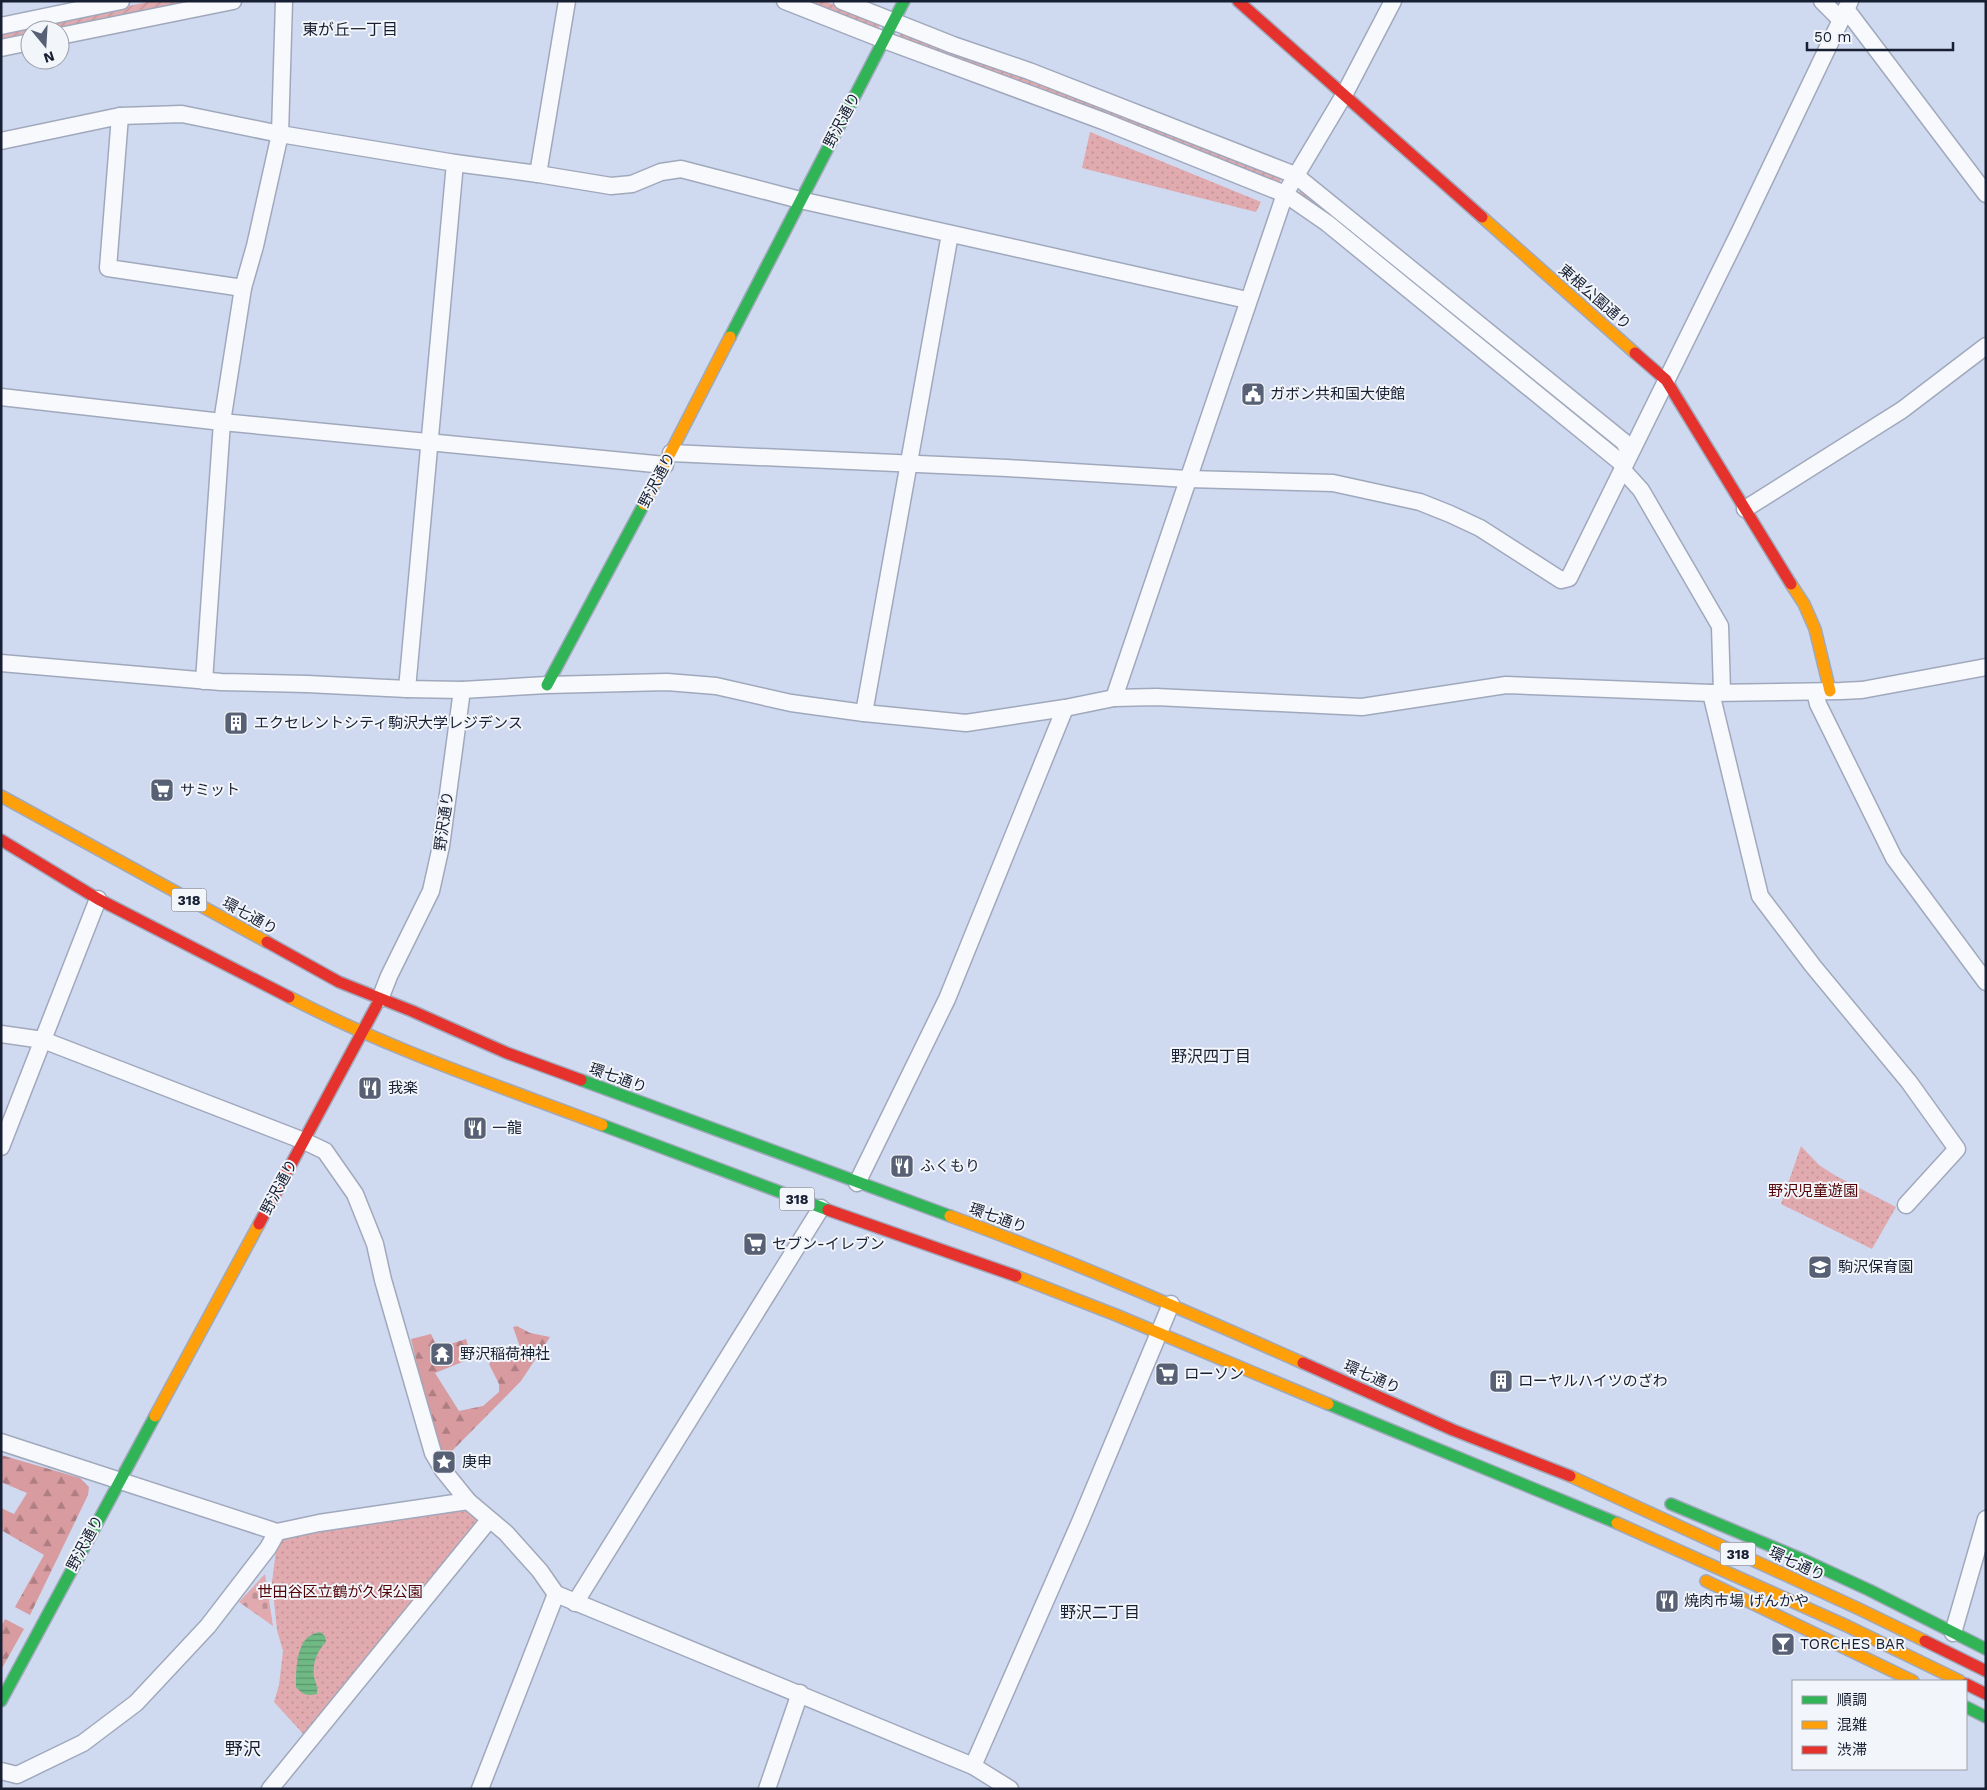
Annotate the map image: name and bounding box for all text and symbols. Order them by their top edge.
north arrow [20,20,70,70]
district label: 東が丘一丁目 [302,20,398,39]
scale bar [1807,20,1953,52]
text: 50 m [1814,28,1851,46]
text: N [42,48,56,67]
street label: 野沢通り [820,89,864,151]
street label: 東根公園通り [1555,261,1635,333]
public building icon: ガボン共和国大使館 [1240,381,1266,407]
place label: ガボン共和国大使館 [1270,385,1405,403]
street label: 野沢通り [635,449,679,511]
building icon: エクセレントシティ駒沢大学レジデンス [223,710,249,736]
place label: エクセレントシティ駒沢大学レジデンス [254,714,523,732]
supermarket icon: サミット [149,777,175,803]
place label: サミット [180,781,240,799]
street label: 野沢通り [431,790,457,852]
road number: 318 [172,888,206,912]
street label: 環七通り [219,894,281,938]
district label: 野沢四丁目 [1171,1047,1251,1066]
street label: 環七通り [587,1059,649,1097]
restaurant icon: 我楽 [357,1075,383,1101]
place label: 我楽 [388,1079,418,1097]
restaurant icon: 一龍 [462,1115,488,1141]
place label: 一龍 [492,1119,522,1137]
restaurant icon: ふくもり [889,1153,915,1179]
street label: 野沢通り [257,1156,301,1218]
place label: ふくもり [920,1157,980,1175]
park label: 野沢児童遊園 [1768,1182,1858,1200]
road number: 318 [780,1188,814,1210]
street label: 環七通り [967,1199,1029,1237]
supermarket icon: セブン-イレブン [742,1231,768,1257]
place label: セブン-イレブン [772,1235,885,1253]
school or university icon: 駒沢保育園 [1807,1254,1833,1280]
place label: 駒沢保育園 [1838,1258,1913,1276]
temple icon: 野沢稲荷神社 [429,1341,455,1367]
place label: 野沢稲荷神社 [460,1345,550,1363]
street label: 環七通り [1341,1357,1403,1397]
supermarket icon: ローソン [1154,1361,1180,1387]
place label: ローソン [1184,1365,1244,1383]
building icon: ローヤルハイツのざわ [1488,1368,1514,1394]
place label: ローヤルハイツのざわ [1518,1372,1668,1390]
place icon: 庚申 [431,1449,457,1475]
place label: 庚申 [462,1453,492,1471]
street label: 野沢通り [63,1512,107,1574]
road number: 318 [1720,1542,1756,1566]
street label: 環七通り [1766,1543,1828,1585]
park label: 世田谷区立鶴が久保公園 [257,1583,423,1601]
restaurant icon: 焼肉市場 げんかや [1654,1588,1680,1614]
place label: 焼肉市場 げんかや [1684,1592,1809,1610]
district label: 野沢二丁目 [1060,1603,1140,1622]
bar icon: TORCHES BAR [1770,1631,1796,1657]
place label: TORCHES BAR [1800,1635,1905,1653]
legend [1792,1680,1967,1770]
text: 順調 [1837,1691,1867,1709]
text: 混雑 [1837,1716,1867,1734]
district label: 野沢 [225,1738,261,1759]
text: 渋滞 [1837,1741,1867,1759]

